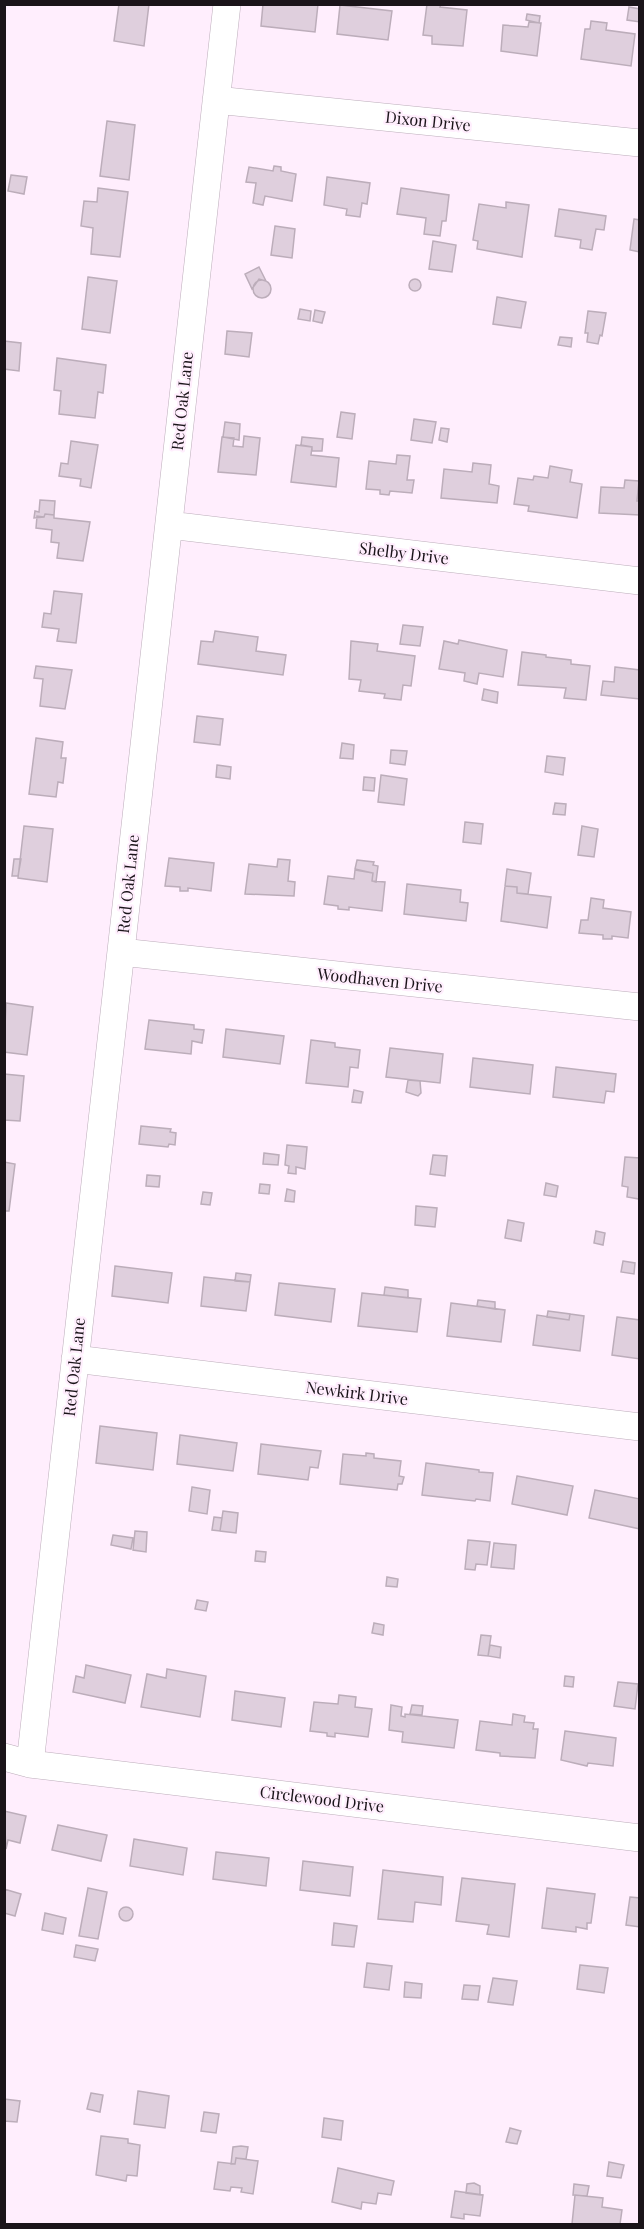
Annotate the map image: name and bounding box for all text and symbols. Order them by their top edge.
street label: Dixon Drive [384,106,472,135]
street label: Red Oak Lane [166,351,197,451]
street label: Shelby Drive [358,537,450,568]
street label: Red Oak Lane [112,834,143,934]
street label: Woodhaven Drive [315,962,444,997]
street label: Red Oak Lane [58,1317,89,1417]
street label: Newkirk Drive [305,1376,409,1409]
street label: Circlewood Drive [259,1780,385,1817]

